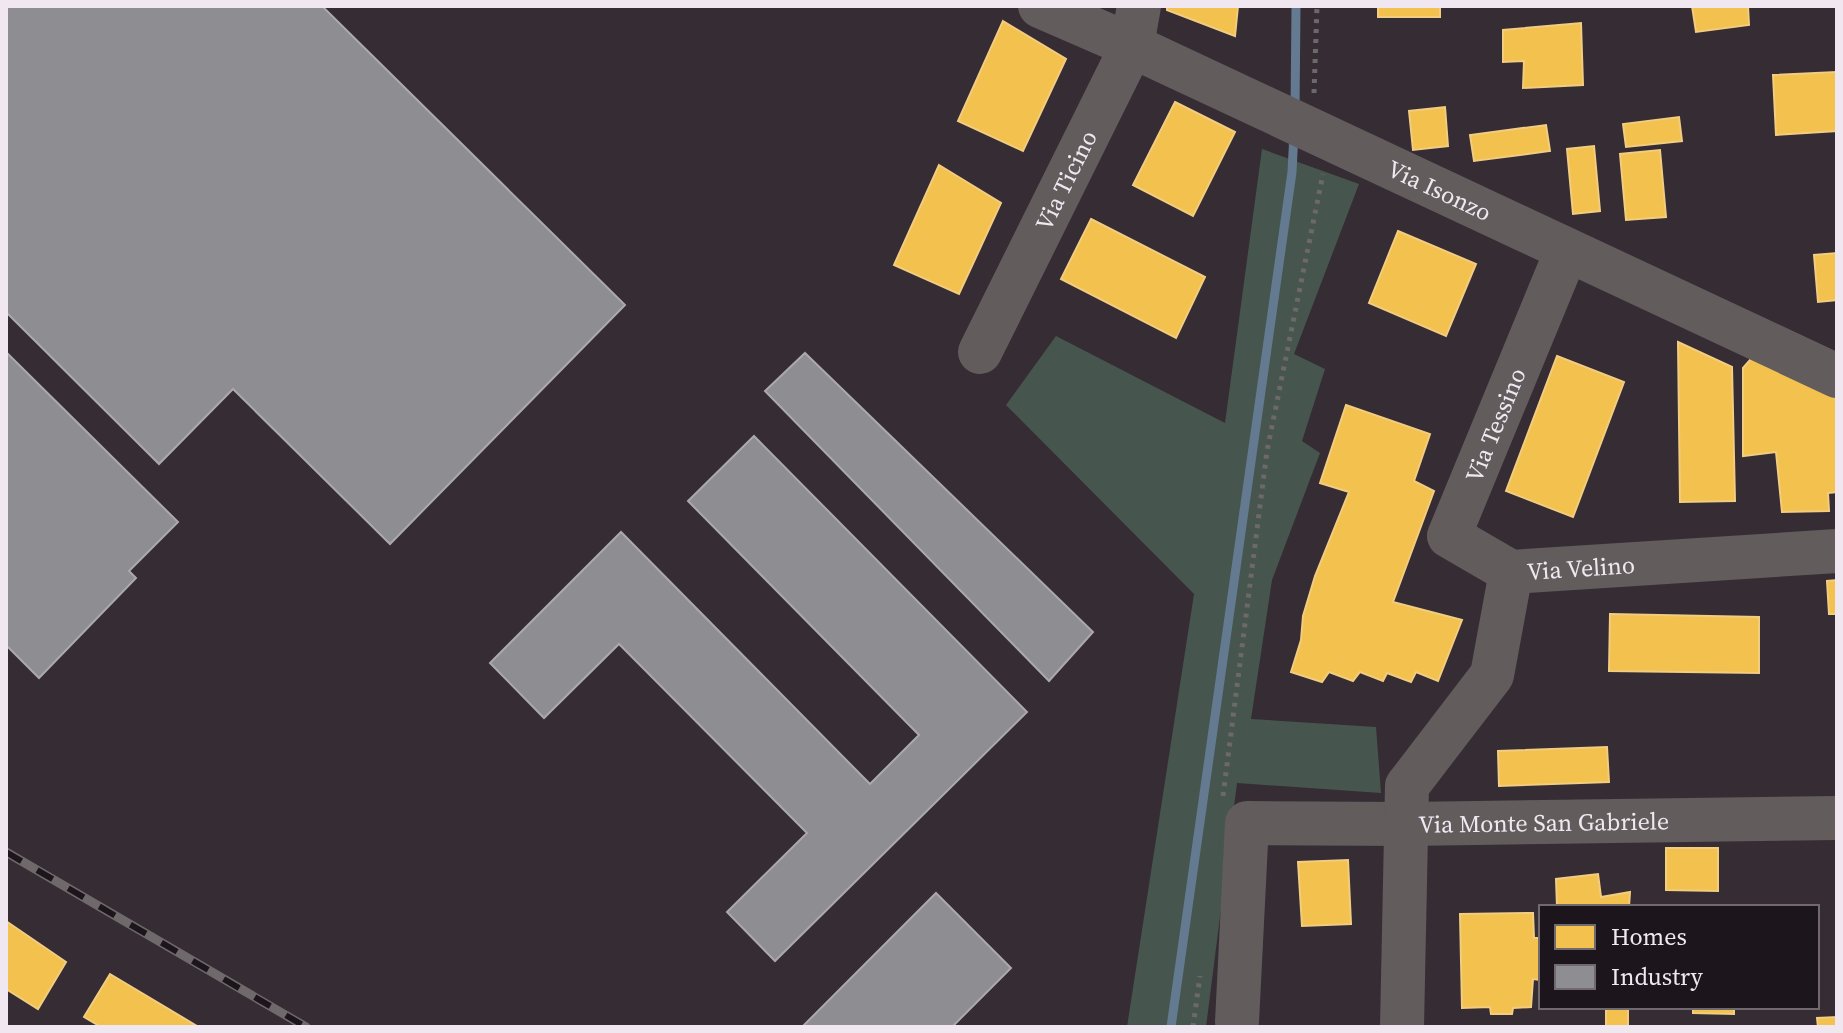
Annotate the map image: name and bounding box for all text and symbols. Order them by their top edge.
street label: Via Ticino [1027,124,1104,236]
street label: Via Isonzo [1382,151,1497,229]
street label: Via Tessino [1457,363,1533,487]
street label: Via Velino [1526,548,1636,587]
street label: Via Monte San Gabriele [1418,804,1669,840]
legend [1539,905,1819,1009]
text: Homes [1611,920,1687,953]
text: Industry [1611,960,1703,993]

